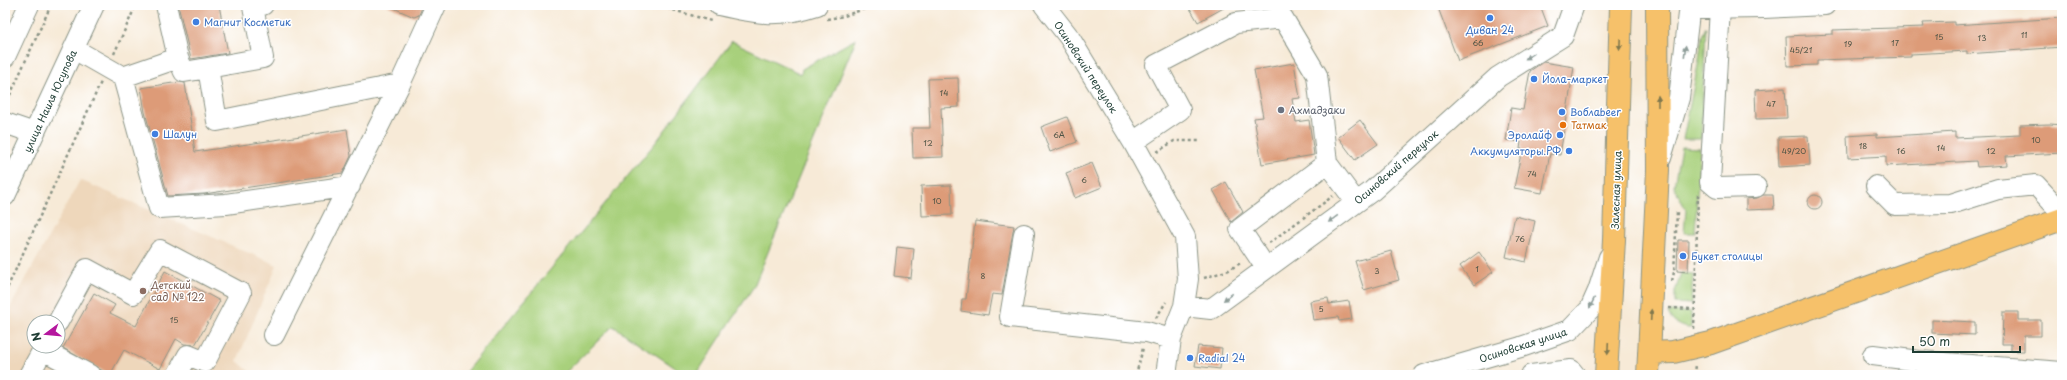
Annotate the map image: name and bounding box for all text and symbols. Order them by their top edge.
marker: Диван 24 [1485,13,1495,23]
place label: Магнит Косметик [204,14,291,29]
marker: Магнит Косметик [191,17,201,27]
street label: Осиновский переулок [1050,18,1122,116]
place label: Диван 24 [1465,22,1514,37]
house number: 11 [2021,29,2027,41]
house number: 15 [1935,31,1943,43]
house number: 13 [1978,32,1986,44]
house number: 66 [1472,37,1484,49]
house number: 17 [1891,37,1900,49]
one-way arrow [1617,38,1623,51]
house number: 19 [1844,38,1852,50]
house number: 45/21 [1790,44,1813,56]
one-way arrow [1682,45,1688,57]
street label: улица Наиля Юсупова [19,46,81,155]
one-way arrow [1524,53,1536,60]
place label: Йола-маркет [1542,71,1608,86]
marker: Йола-маркет [1529,74,1539,84]
house number: 14 [940,87,948,99]
one-way arrow [1655,94,1661,107]
house number: 47 [1766,98,1776,110]
place label: Ахмадзаки [1289,102,1346,117]
place label: Воблаbeer [1570,104,1621,119]
marker: Ахмадзаки [1276,105,1286,115]
marker: Воблаbeer [1557,107,1567,117]
place label: Татмак [1571,117,1607,132]
marker: Татмак [1558,120,1568,130]
place label: Шалун [163,126,197,141]
street label: Осиновский переулок [1350,126,1442,208]
place label: Эролайф [1508,127,1552,142]
marker: Шалун [150,129,160,139]
house number: 6А [1053,129,1065,141]
marker: Эролайф [1555,130,1565,140]
house number: 10 [2031,134,2041,146]
house number: 12 [923,137,933,149]
house number: 18 [1859,140,1867,152]
house number: 14 [1937,142,1945,154]
place label: Аккумуляторы.РФ [1470,143,1561,159]
house number: 49/20 [1782,145,1806,157]
house number: 16 [1896,145,1906,157]
house number: 12 [1986,145,1996,157]
marker: Аккумуляторы.РФ [1564,146,1574,156]
street label: Залесная улица [1607,150,1624,230]
house number: 74 [1527,168,1537,180]
house number: 6 [1081,174,1087,186]
house number: 10 [932,195,942,207]
one-way arrow [1327,215,1338,223]
house number: 76 [1515,233,1525,245]
place label: Букет столицы [1691,248,1763,264]
marker: Букет столицы [1678,251,1688,261]
house number: 1 [1475,263,1479,275]
house number: 3 [1374,265,1380,277]
house number: 8 [981,270,986,282]
place label: Детский сад № 122 [150,277,205,304]
marker: Детский сад № 122 [138,286,148,296]
one-way arrow [1223,292,1234,301]
one-way arrow [1589,297,1595,309]
house number: 5 [1318,303,1324,315]
one-way arrow [1648,308,1654,321]
north arrow [26,314,66,354]
house number: 15 [170,314,178,326]
street label: Осиновская улица [1477,323,1569,366]
scale bar [1913,328,2020,354]
text: N [26,330,45,343]
text: 50 m [1919,332,1950,350]
one-way arrow [1605,343,1611,356]
place label: Radial 24 [1198,350,1246,365]
marker: Radial 24 [1185,353,1195,363]

